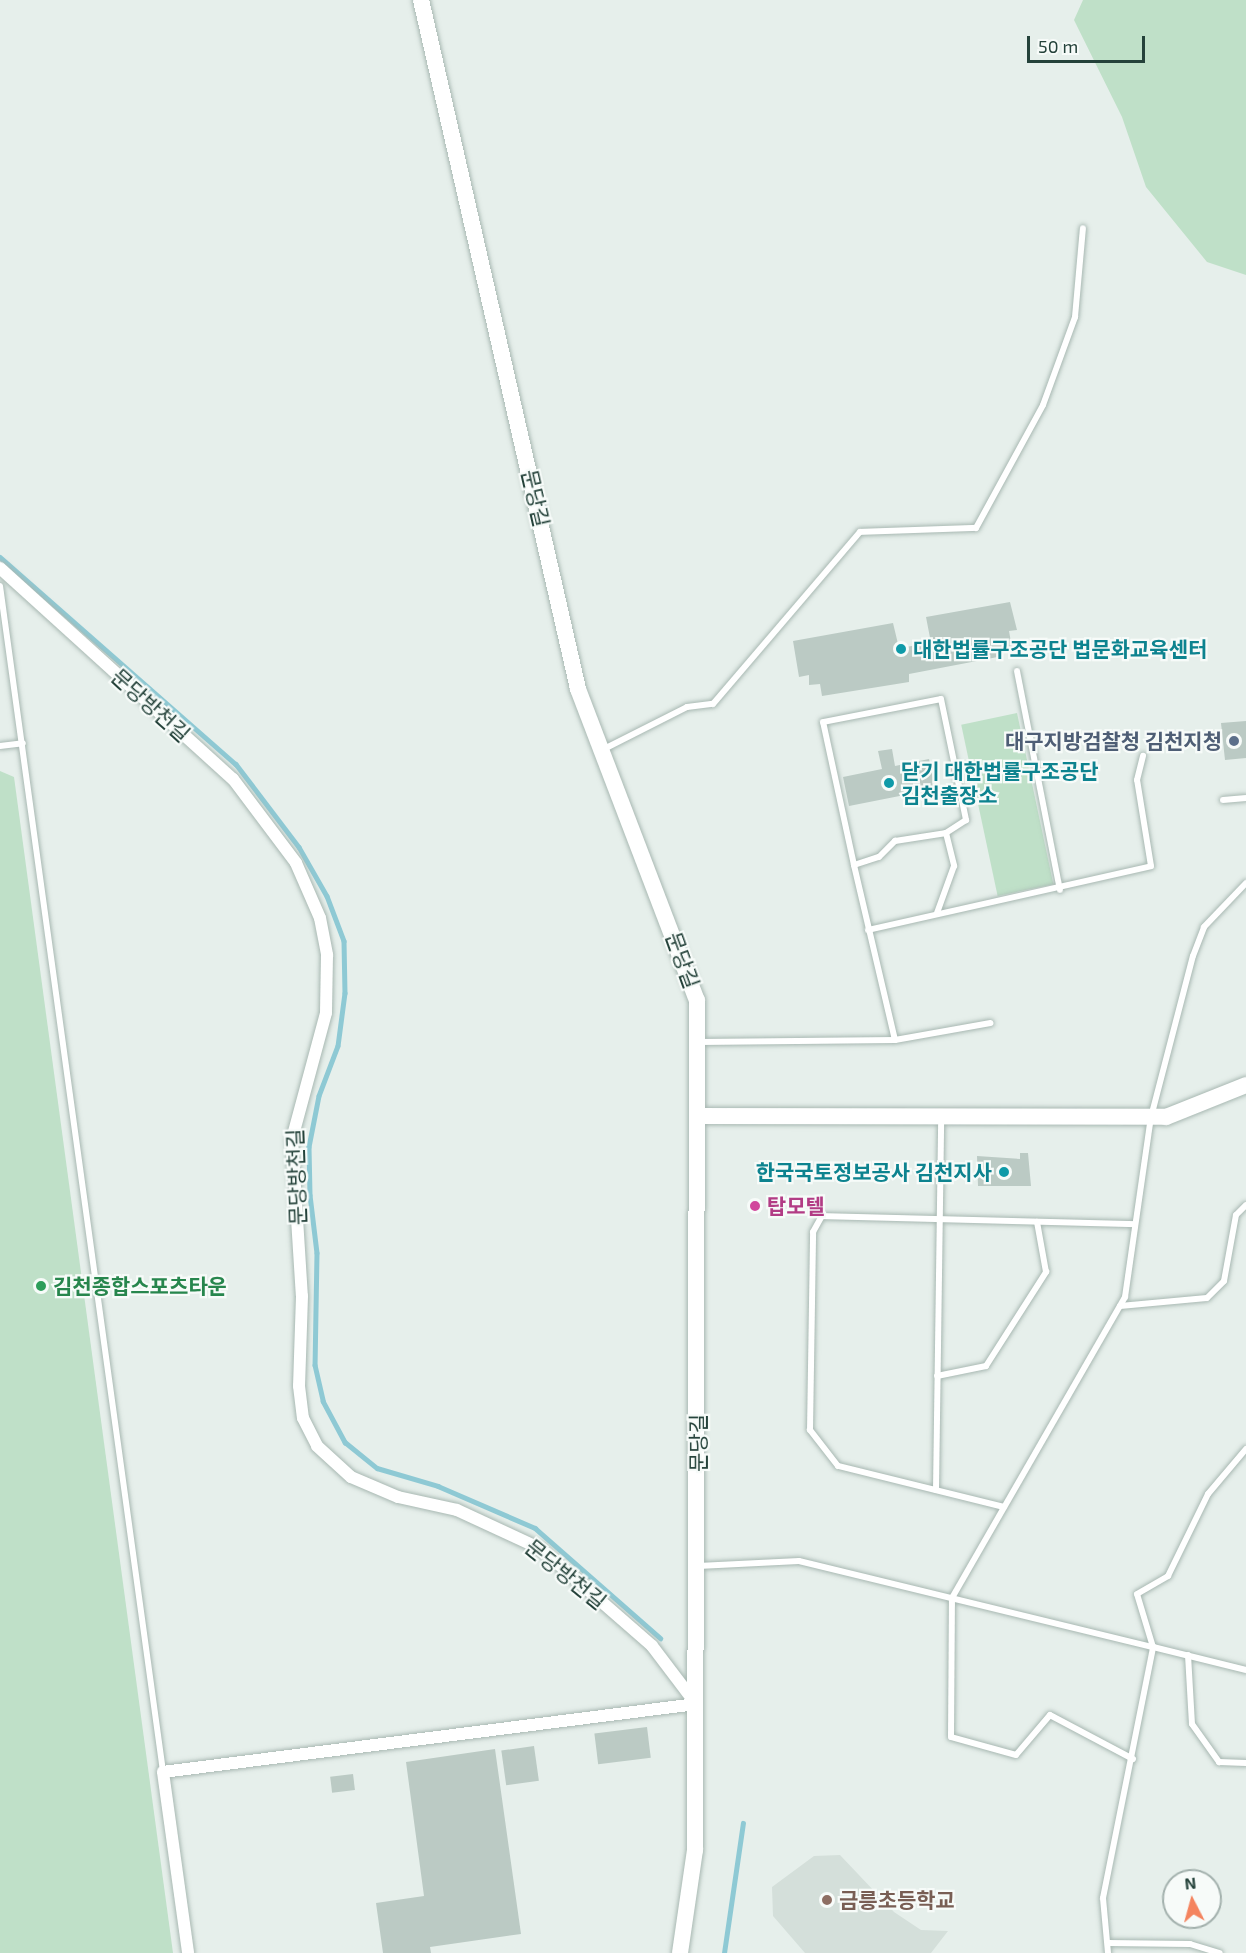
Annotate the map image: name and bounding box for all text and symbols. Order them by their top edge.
scale bar [1030,24,1148,62]
text: 50 m [1038,35,1078,57]
street label: 문당길 [517,467,555,529]
place label: 대한법률구조공단 법문화교육센터 [913,636,1207,662]
marker: 대한법률구조공단 법문화교육센터 [894,642,908,656]
street label: 문당방천길 [107,663,195,747]
place label: 대구지방검찰청 김천지청 [1005,728,1222,754]
marker: 대구지방검찰청 김천지청 [1227,734,1241,748]
place label: 닫기 대한법률구조공단 김천출장소 [901,758,1099,808]
marker: 닫기 대한법률구조공단 김천출장소 [882,776,896,790]
street label: 문당길 [661,928,705,992]
street label: 문당방천길 [282,1128,310,1226]
place label: 한국국토정보공사 김천지사 [756,1159,992,1185]
marker: 한국국토정보공사 김천지사 [997,1165,1011,1179]
place label: 탑모텔 [767,1193,825,1219]
marker: 탑모텔 [748,1199,762,1213]
place label: 김천종합스포츠타운 [53,1273,227,1299]
marker: 김천종합스포츠타운 [34,1279,48,1293]
street label: 문당길 [685,1414,711,1472]
street label: 문당방천길 [521,1534,611,1614]
north arrow [1162,1869,1222,1929]
text: N [1184,1873,1197,1893]
place label: 금릉초등학교 [839,1887,955,1913]
marker: 금릉초등학교 [820,1893,834,1907]

